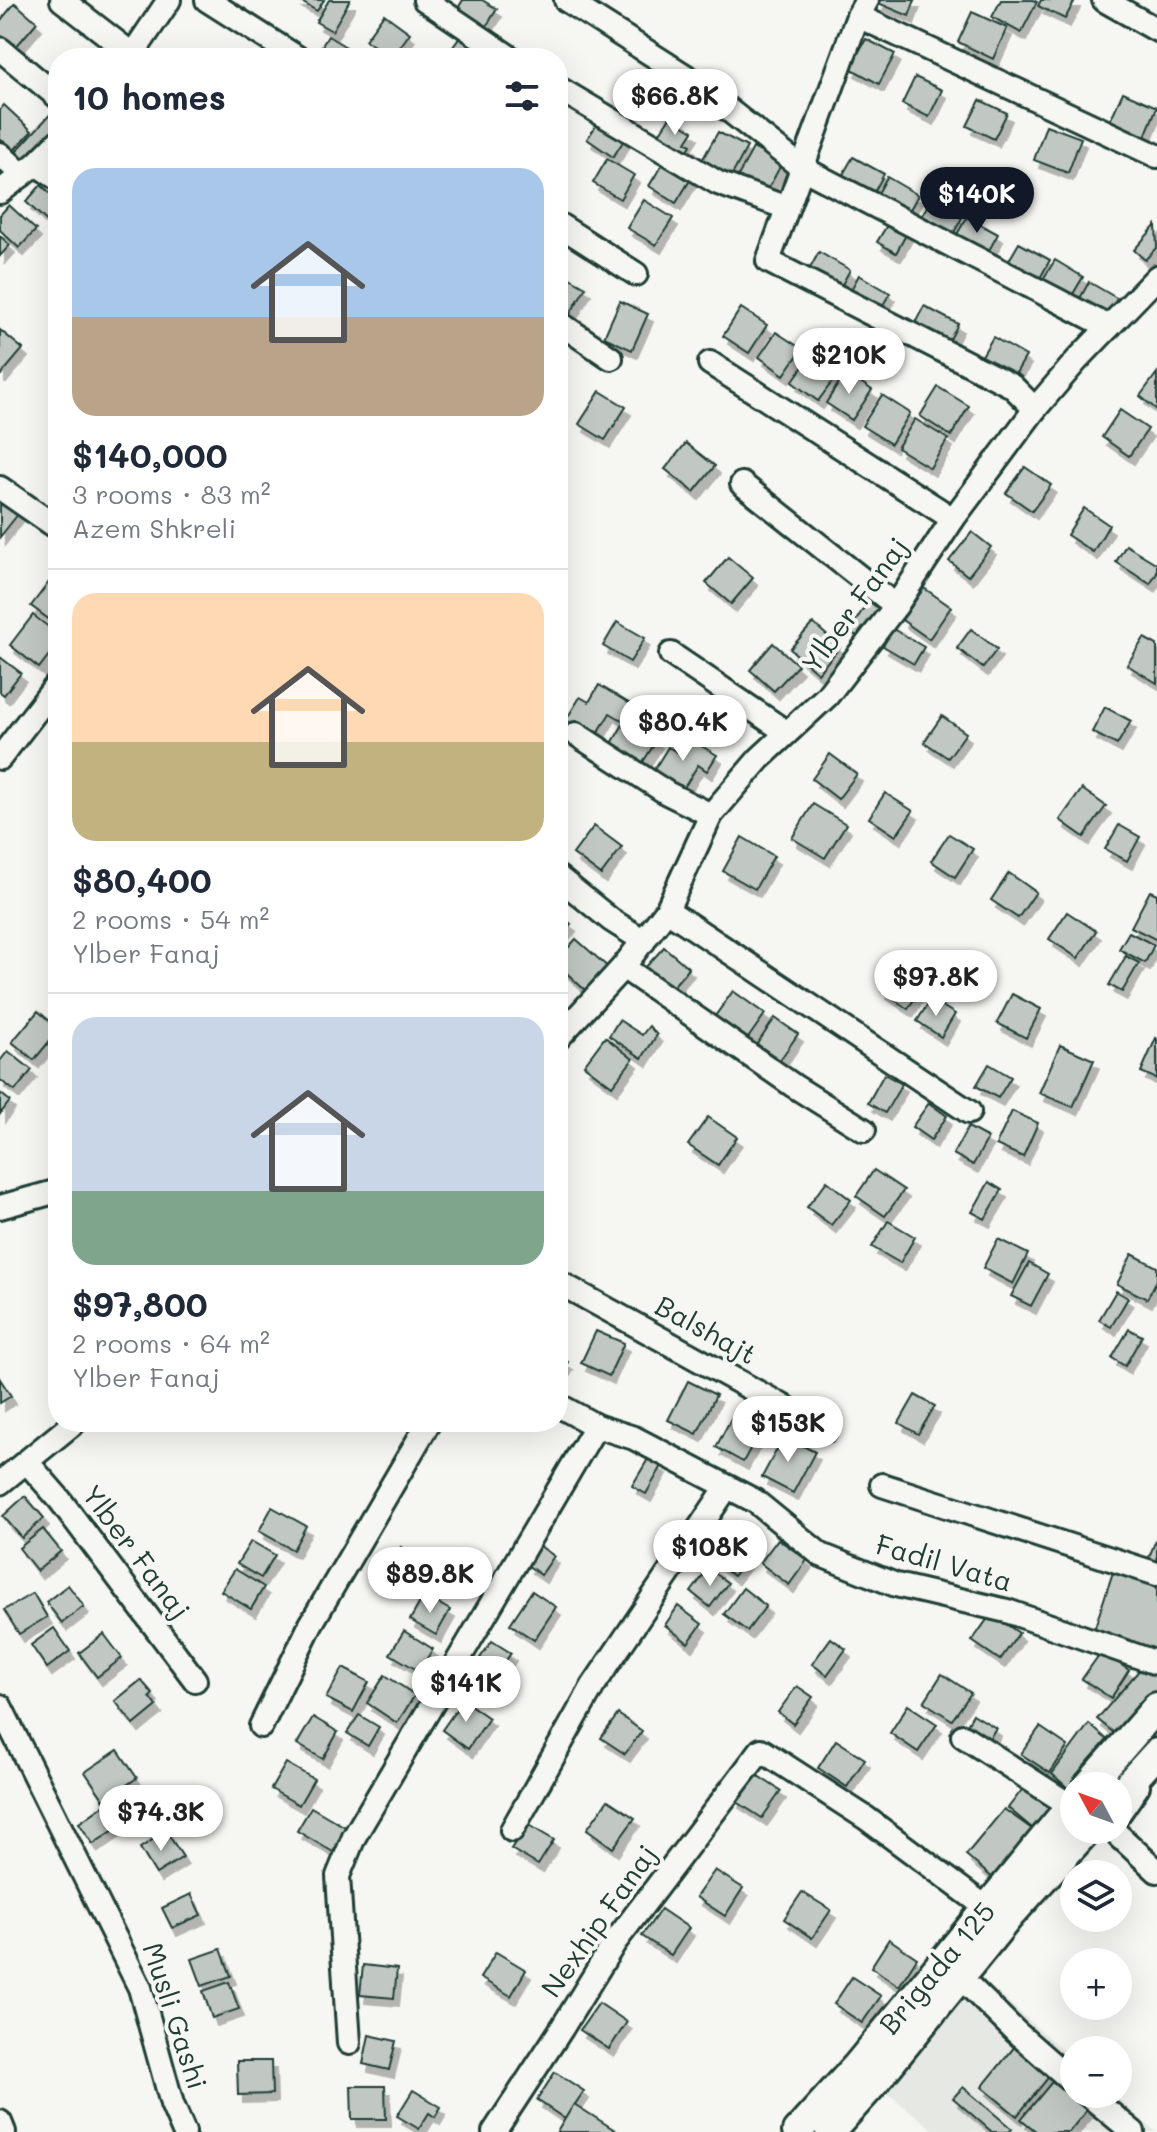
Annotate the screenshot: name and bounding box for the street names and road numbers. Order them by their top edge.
street label: Ylber Fanaj [793,530,915,679]
street label: Balshajt [649,1287,764,1372]
street label: Ylber Fanaj [75,1477,199,1626]
street label: Fadil Vata [872,1525,1017,1599]
street label: Nexhip Fanaj [532,1837,664,2004]
street label: Brigada 125 [870,1894,1002,2041]
street label: Musli Gashi [135,1938,217,2094]

